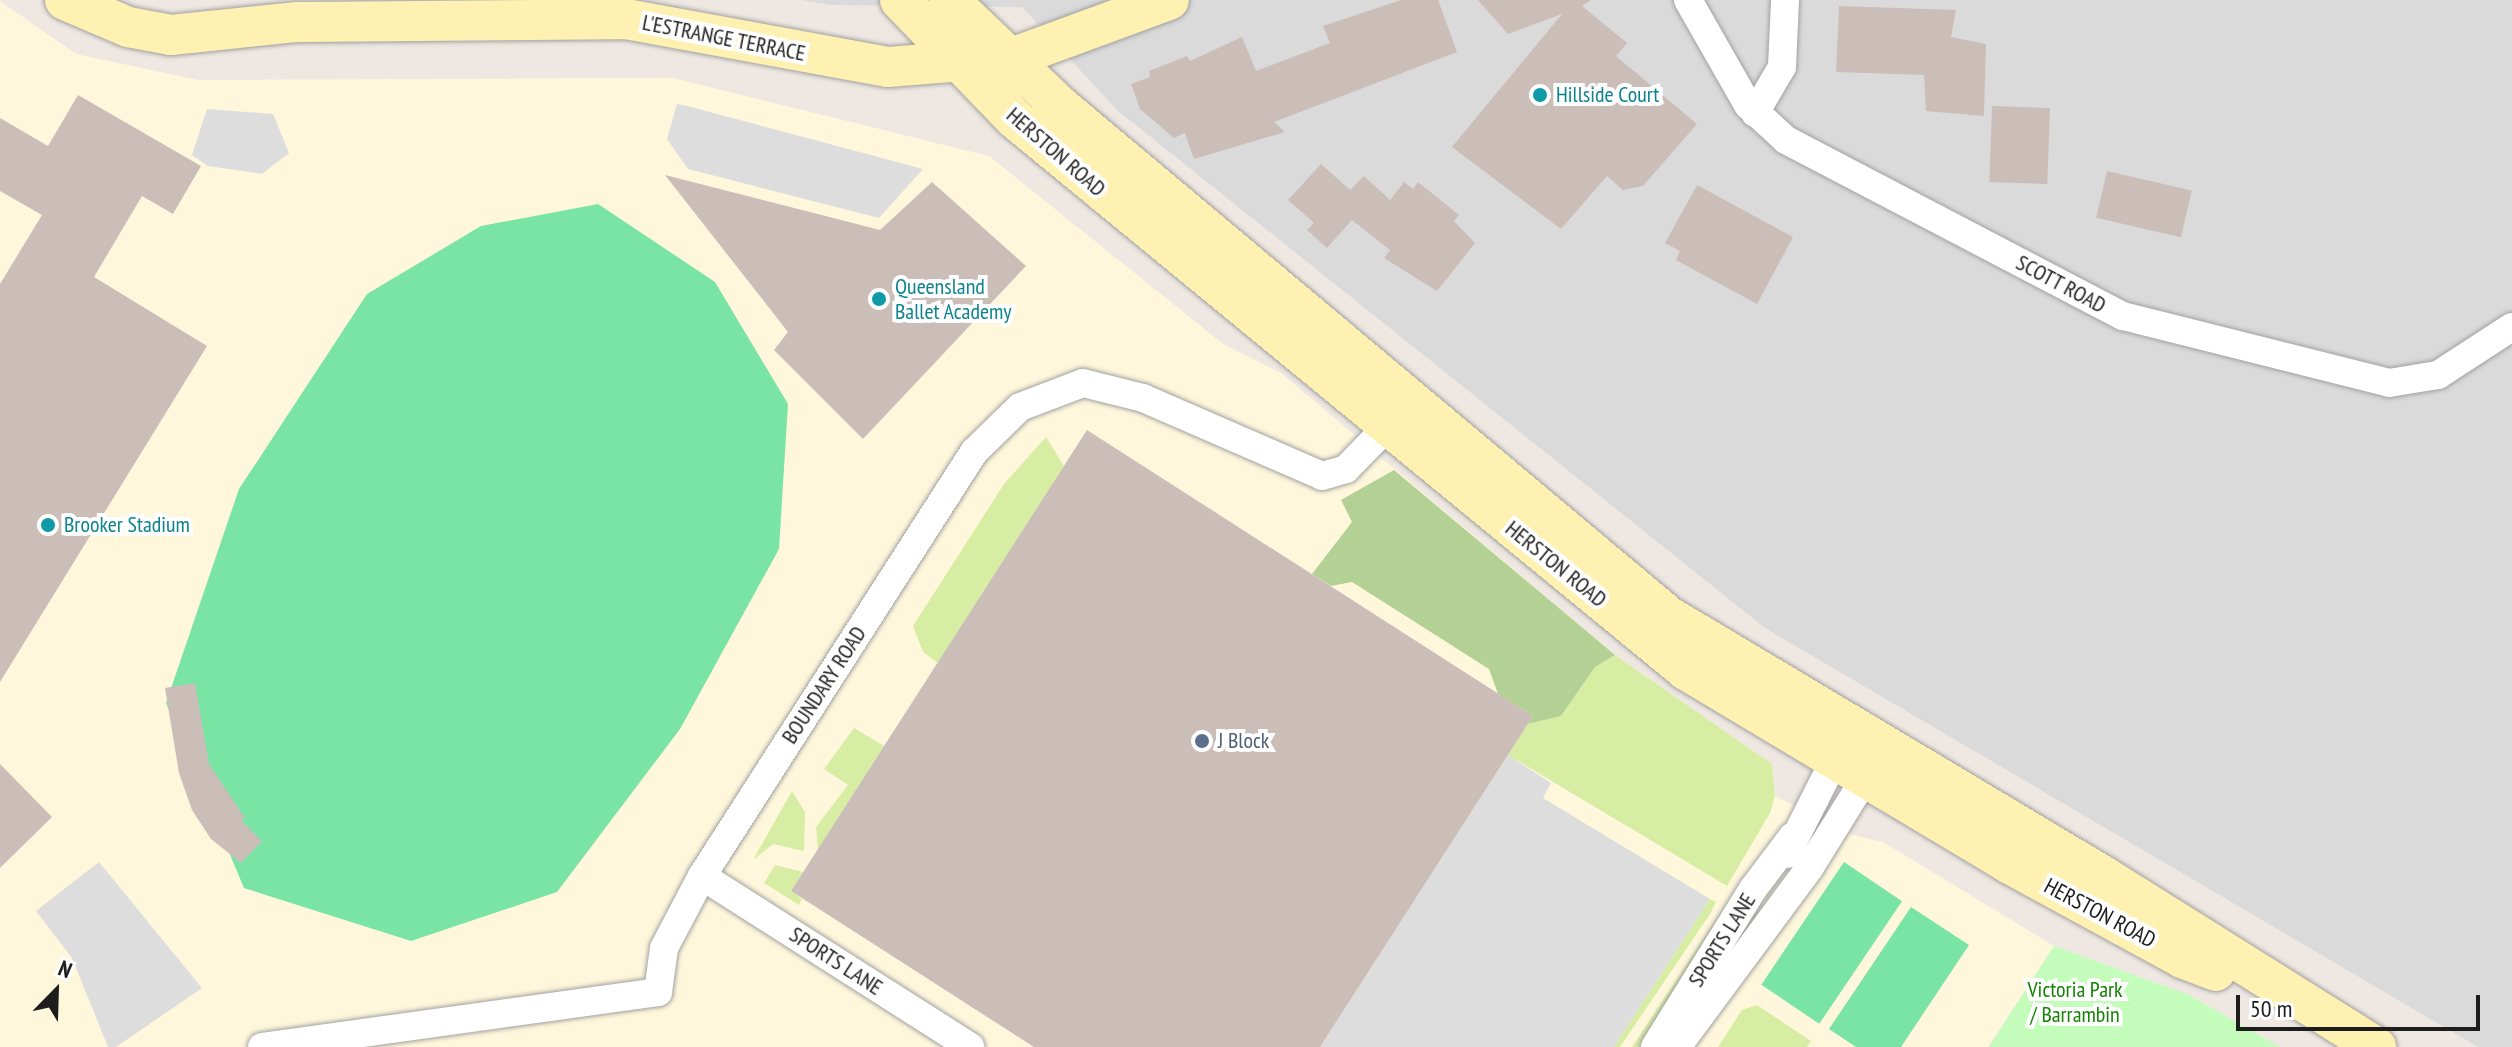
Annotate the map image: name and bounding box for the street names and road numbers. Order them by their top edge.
street label: L'ESTRANGE TERRACE [640,9,808,67]
street label: HERSTON ROAD [1001,102,1111,202]
street label: SCOTT ROAD [2011,249,2111,319]
street label: HERSTON ROAD [1500,515,1612,613]
street label: BOUNDARY ROAD [776,621,872,749]
street label: HERSTON ROAD [2040,873,2160,953]
street label: SPORTS LANE [1683,888,1761,992]
street label: SPORTS LANE [785,921,887,1001]

